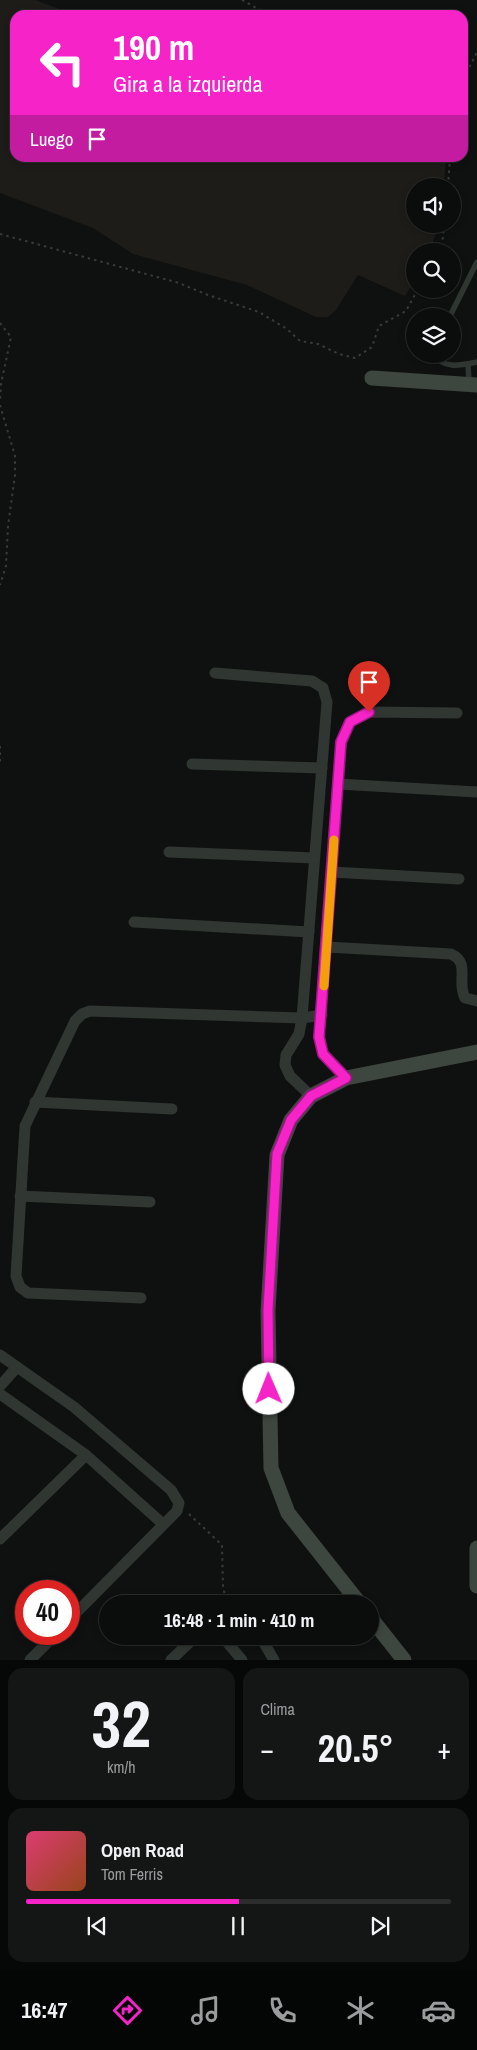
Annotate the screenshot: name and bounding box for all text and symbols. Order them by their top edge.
text: 190 m [113,24,194,71]
icon: left [30,30,95,95]
text: Gira a la izquierda [113,69,262,99]
icon: arrive [83,125,111,153]
text: Luego [30,126,73,152]
map controls [406,178,461,363]
button: sound [406,178,461,233]
button: search [406,243,461,298]
button: layers [406,308,461,363]
pin [348,661,390,712]
icon: arrive [355,668,383,696]
position arrow [242,1362,294,1414]
speed limit sign: 40 [15,1580,80,1645]
text: 16:48 · 1 min · 410 m [164,1607,314,1633]
text: 32 [92,1680,151,1767]
text: Clima [261,1698,295,1720]
text: 20.5° [318,1723,394,1774]
text: − [261,1730,274,1768]
text: + [438,1730,451,1768]
text: km/h [107,1756,135,1778]
text: Open Road [101,1837,184,1863]
text: Tom Ferris [101,1863,163,1885]
icon: previous [83,1912,111,1940]
icon: pause [224,1912,252,1940]
icon: next [366,1912,394,1940]
icon: directions [110,1993,145,2028]
icon: music [188,1993,223,2028]
icon: phone [265,1993,300,2028]
icon: climate [343,1993,378,2028]
icon: car [421,1993,456,2028]
text: 16:47 [21,1995,67,2025]

